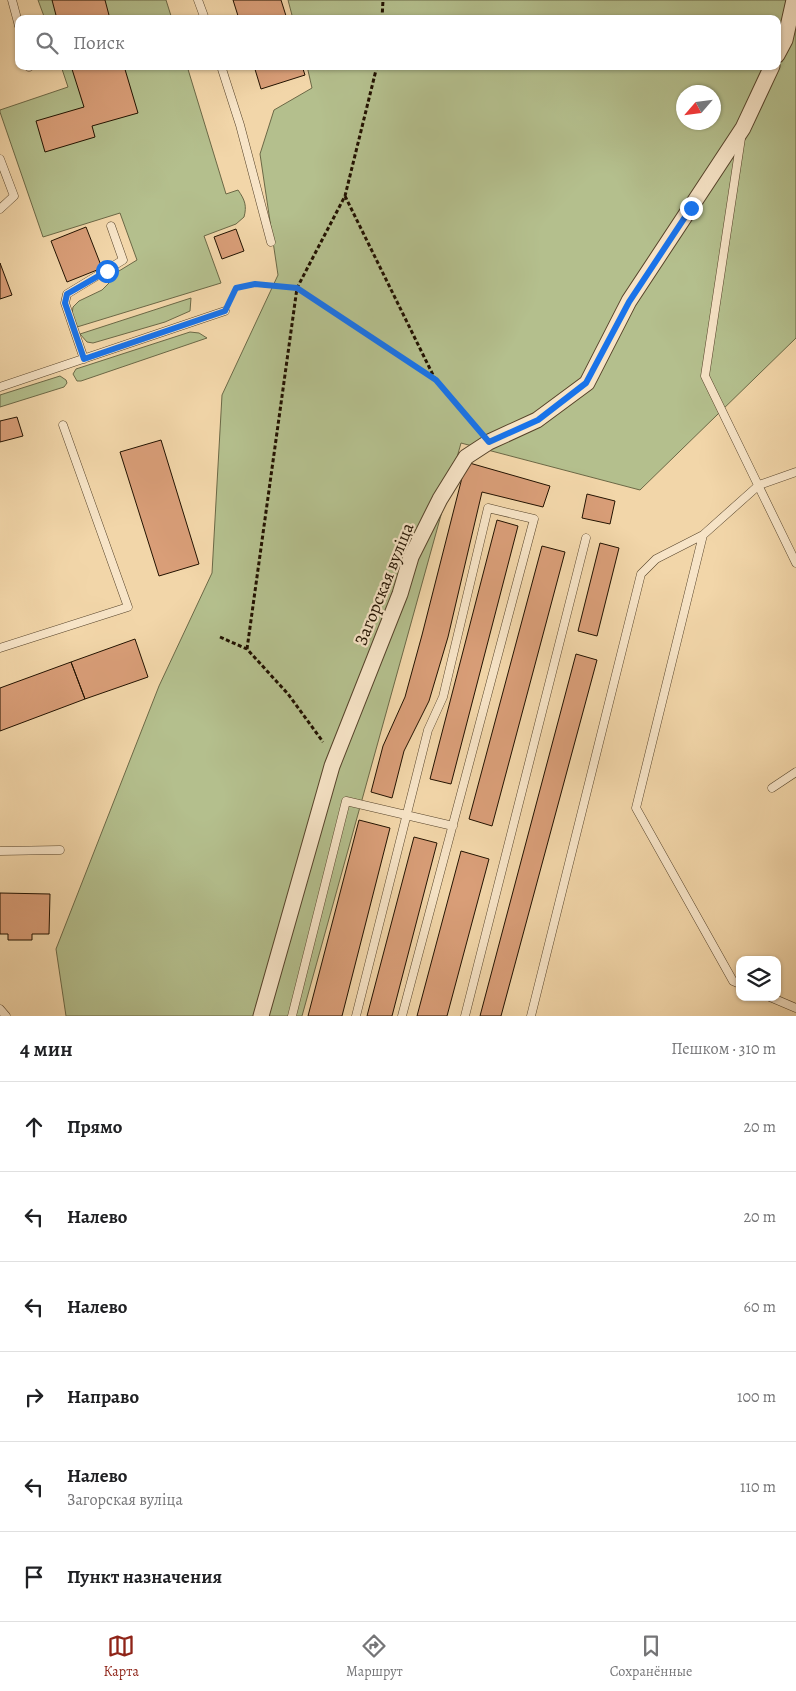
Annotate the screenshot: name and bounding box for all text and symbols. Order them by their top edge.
search box [15,15,781,70]
icon: search [33,29,61,57]
text: Поиск [73,30,125,56]
north arrow [676,85,721,130]
route end [680,197,703,220]
route start [96,260,119,283]
street label: Загорская вуліца [348,518,420,649]
map controls [736,956,781,1001]
button: layers [736,956,781,1001]
text: 4 мин [20,1035,73,1063]
text: Пешком · 310 m [671,1038,776,1060]
icon: ahead [20,1113,48,1141]
text: Прямо [67,1114,122,1140]
text: 20 m [743,1116,776,1138]
icon: left [20,1203,48,1231]
text: Налево [67,1204,127,1230]
text: 20 m [743,1206,776,1228]
icon: left [20,1293,48,1321]
text: Налево [67,1294,127,1320]
text: 60 m [744,1296,776,1318]
icon: right [20,1383,48,1411]
text: Направо [67,1384,139,1410]
text: 100 m [737,1386,776,1408]
text: Налево [67,1463,127,1489]
icon: left [20,1473,48,1501]
text: 110 m [740,1476,776,1498]
text: Загорская вуліца [67,1489,183,1511]
icon: arrive [20,1563,48,1591]
text: Пункт назначения [67,1564,222,1590]
tab: Карта [104,1632,139,1681]
tab: Маршрут [346,1632,403,1681]
tab: Сохранённые [610,1632,692,1681]

